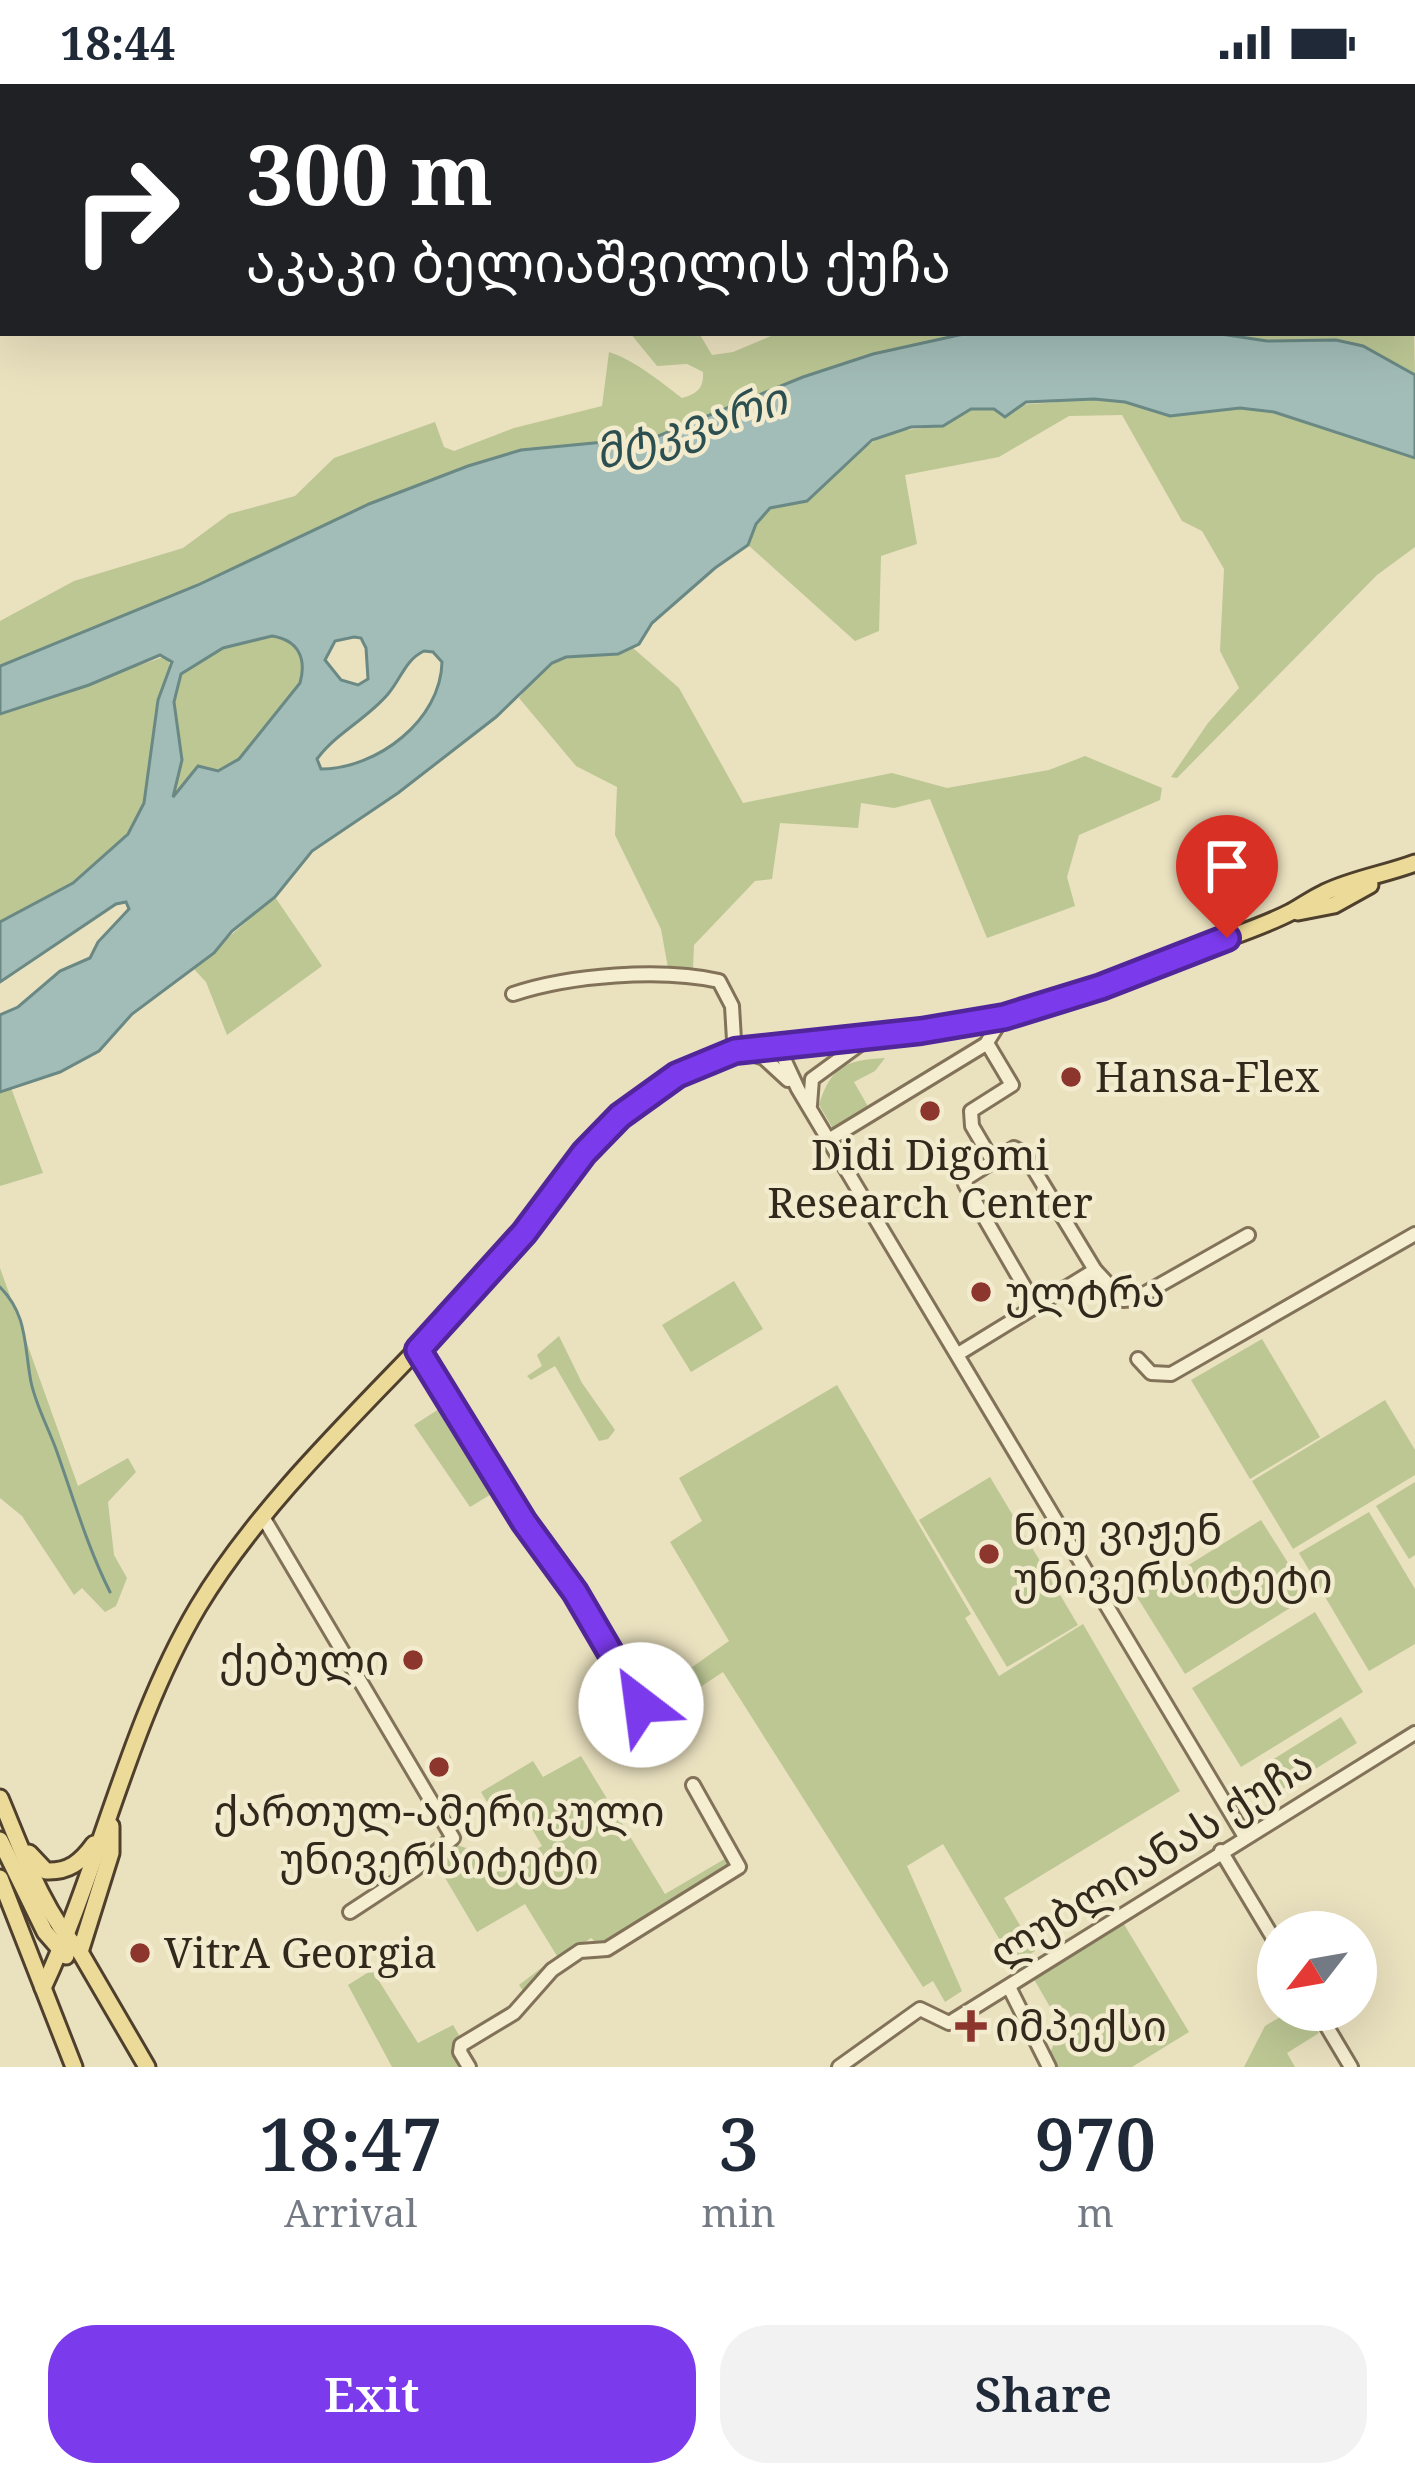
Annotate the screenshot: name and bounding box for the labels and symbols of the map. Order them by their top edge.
water label: მტკვარი [586,366,796,483]
pin [1176,815,1278,938]
place label: Hansa-Flex [1095,1047,1320,1104]
marker: Hansa-Flex [1058,1064,1084,1090]
marker: Didi Digomi Research Center [917,1098,943,1124]
place label: Didi Digomi Research Center [767,1125,1093,1230]
place label: ულტრა [1005,1262,1165,1319]
marker: ულტრა [968,1279,994,1305]
place label: ნიუ ვიჟენ უნივერსიტეტი [1013,1500,1333,1605]
marker: ნიუ ვიჟენ უნივერსიტეტი [976,1541,1002,1567]
place label: ქებული [219,1630,389,1687]
position arrow [578,1642,704,1768]
marker: ქებული [400,1647,426,1673]
street label: ლუბლიანას ქუჩა [977,1734,1323,1979]
marker: ქართულ-ამერიკული უნივერსიტეტი [426,1754,452,1780]
place label: ქართულ-ამერიკული უნივერსიტეტი [213,1781,665,1886]
north arrow [1257,1911,1377,2031]
place label: VitrA Georgia [164,1923,437,1980]
marker: VitrA Georgia [127,1940,153,1966]
place label: იმპექსი [995,1996,1167,2053]
marker: იმპექსი [958,2013,984,2039]

